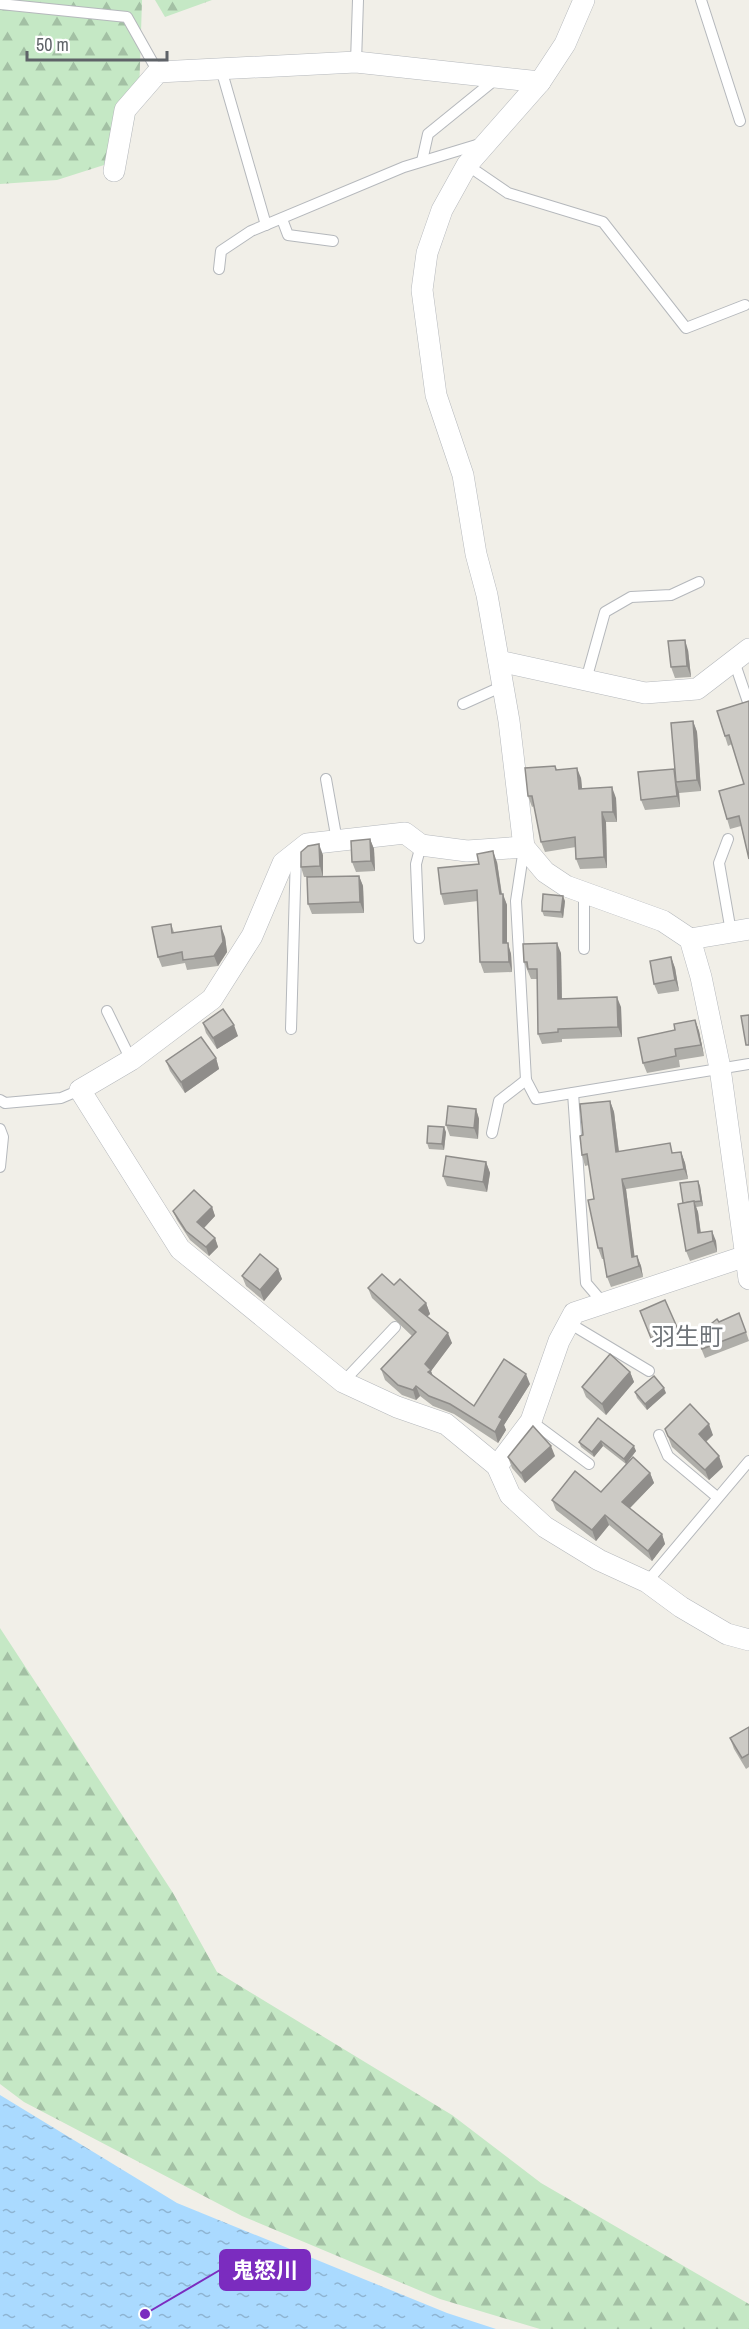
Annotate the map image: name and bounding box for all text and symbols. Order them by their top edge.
scale bar [27,24,166,62]
text: 50 m [36,32,69,57]
district label: 羽生町 [651,1320,723,1352]
callout: 鬼怒川 [220,2250,310,2290]
text: 鬼怒川 [232,2255,298,2285]

